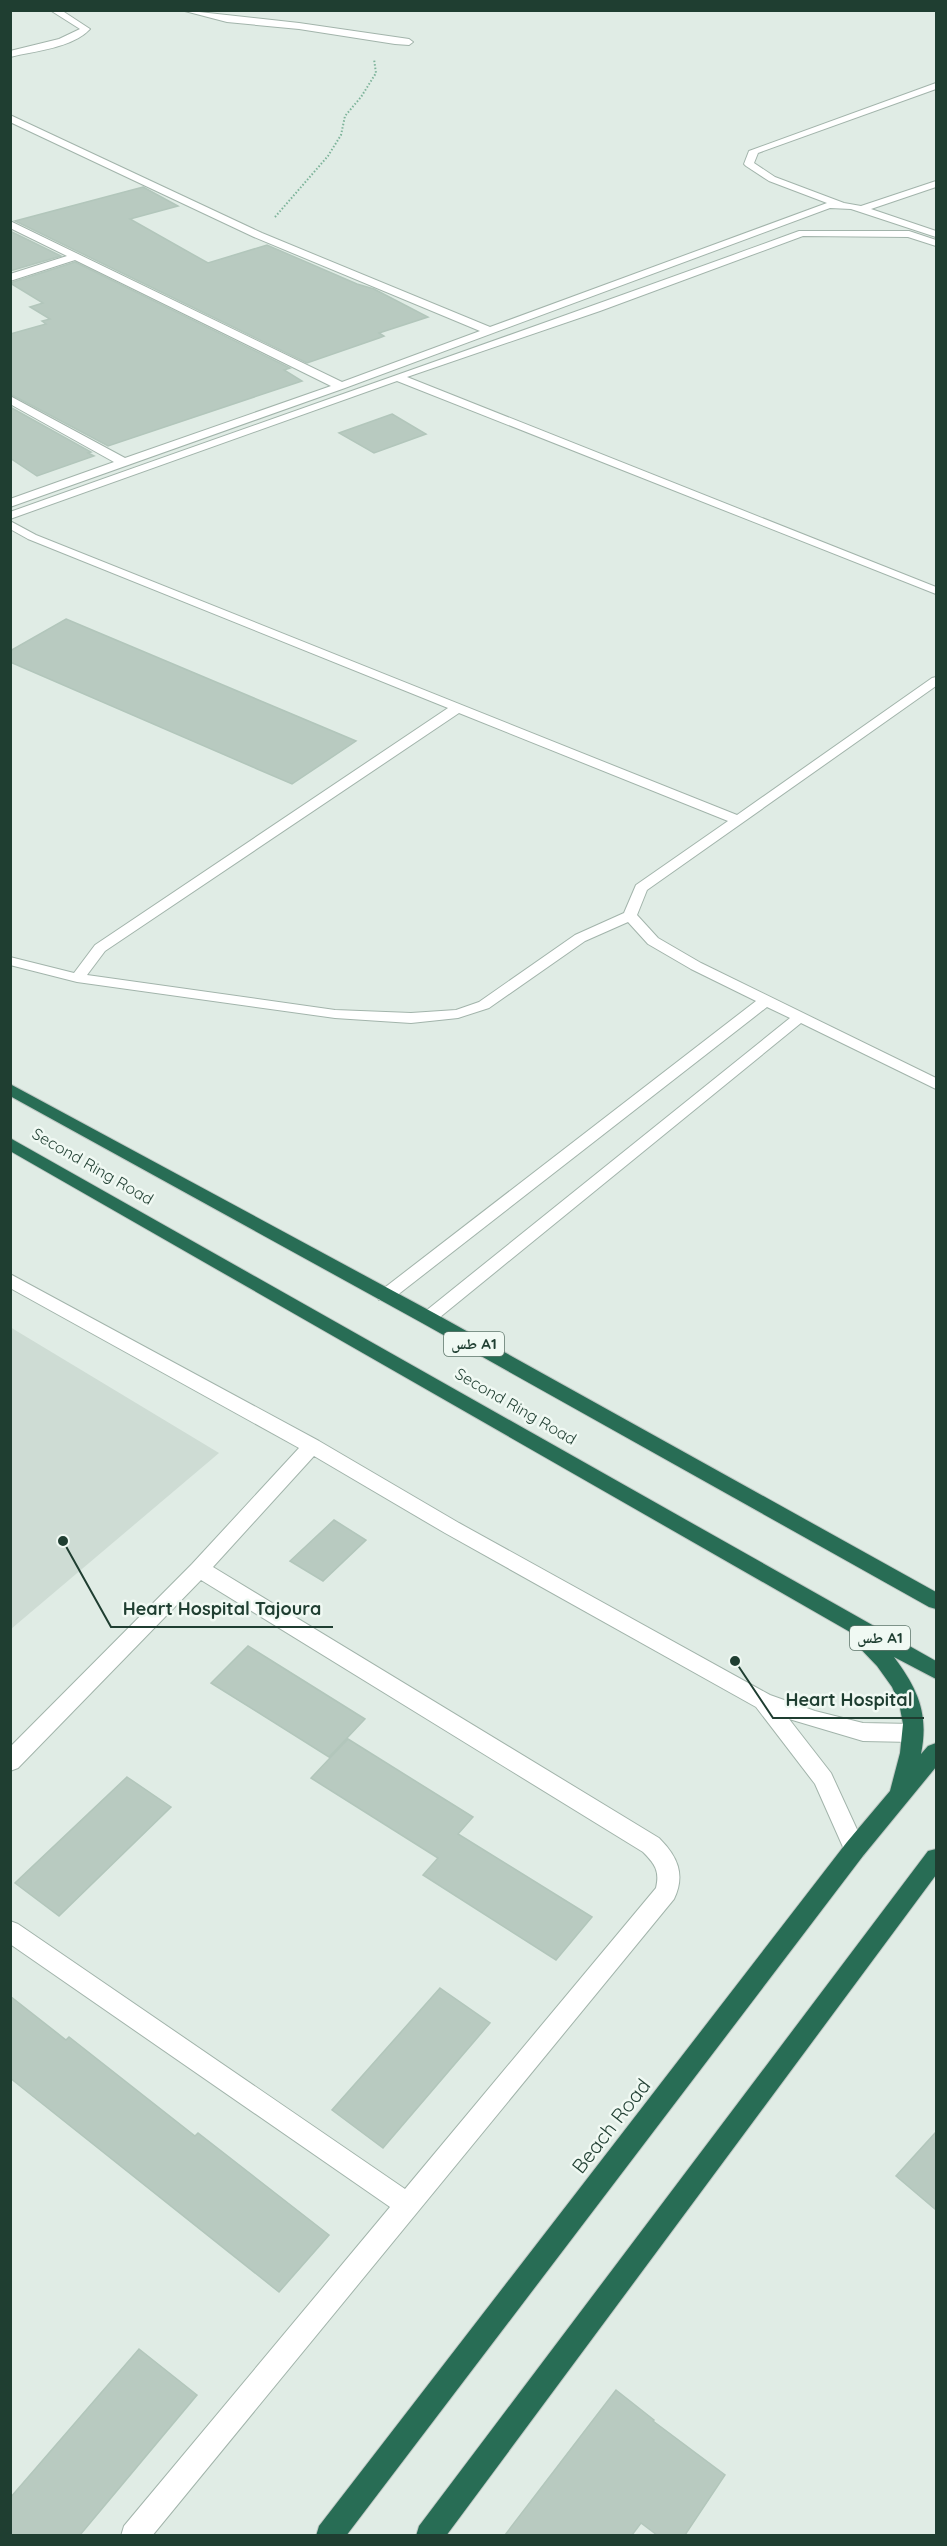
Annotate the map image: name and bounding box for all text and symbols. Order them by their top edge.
street label: Second Ring Road [29,1123,157,1209]
road number: طس A1 [444,1332,504,1356]
street label: Second Ring Road [452,1363,580,1449]
callout: Heart Hospital Tajoura [111,1591,333,1627]
text: Heart Hospital Tajoura [123,1597,321,1620]
road number: طس A1 [850,1626,910,1650]
callout: Heart Hospital [773,1682,924,1718]
text: Heart Hospital [785,1688,913,1711]
street label: Beach Road [566,2073,655,2178]

